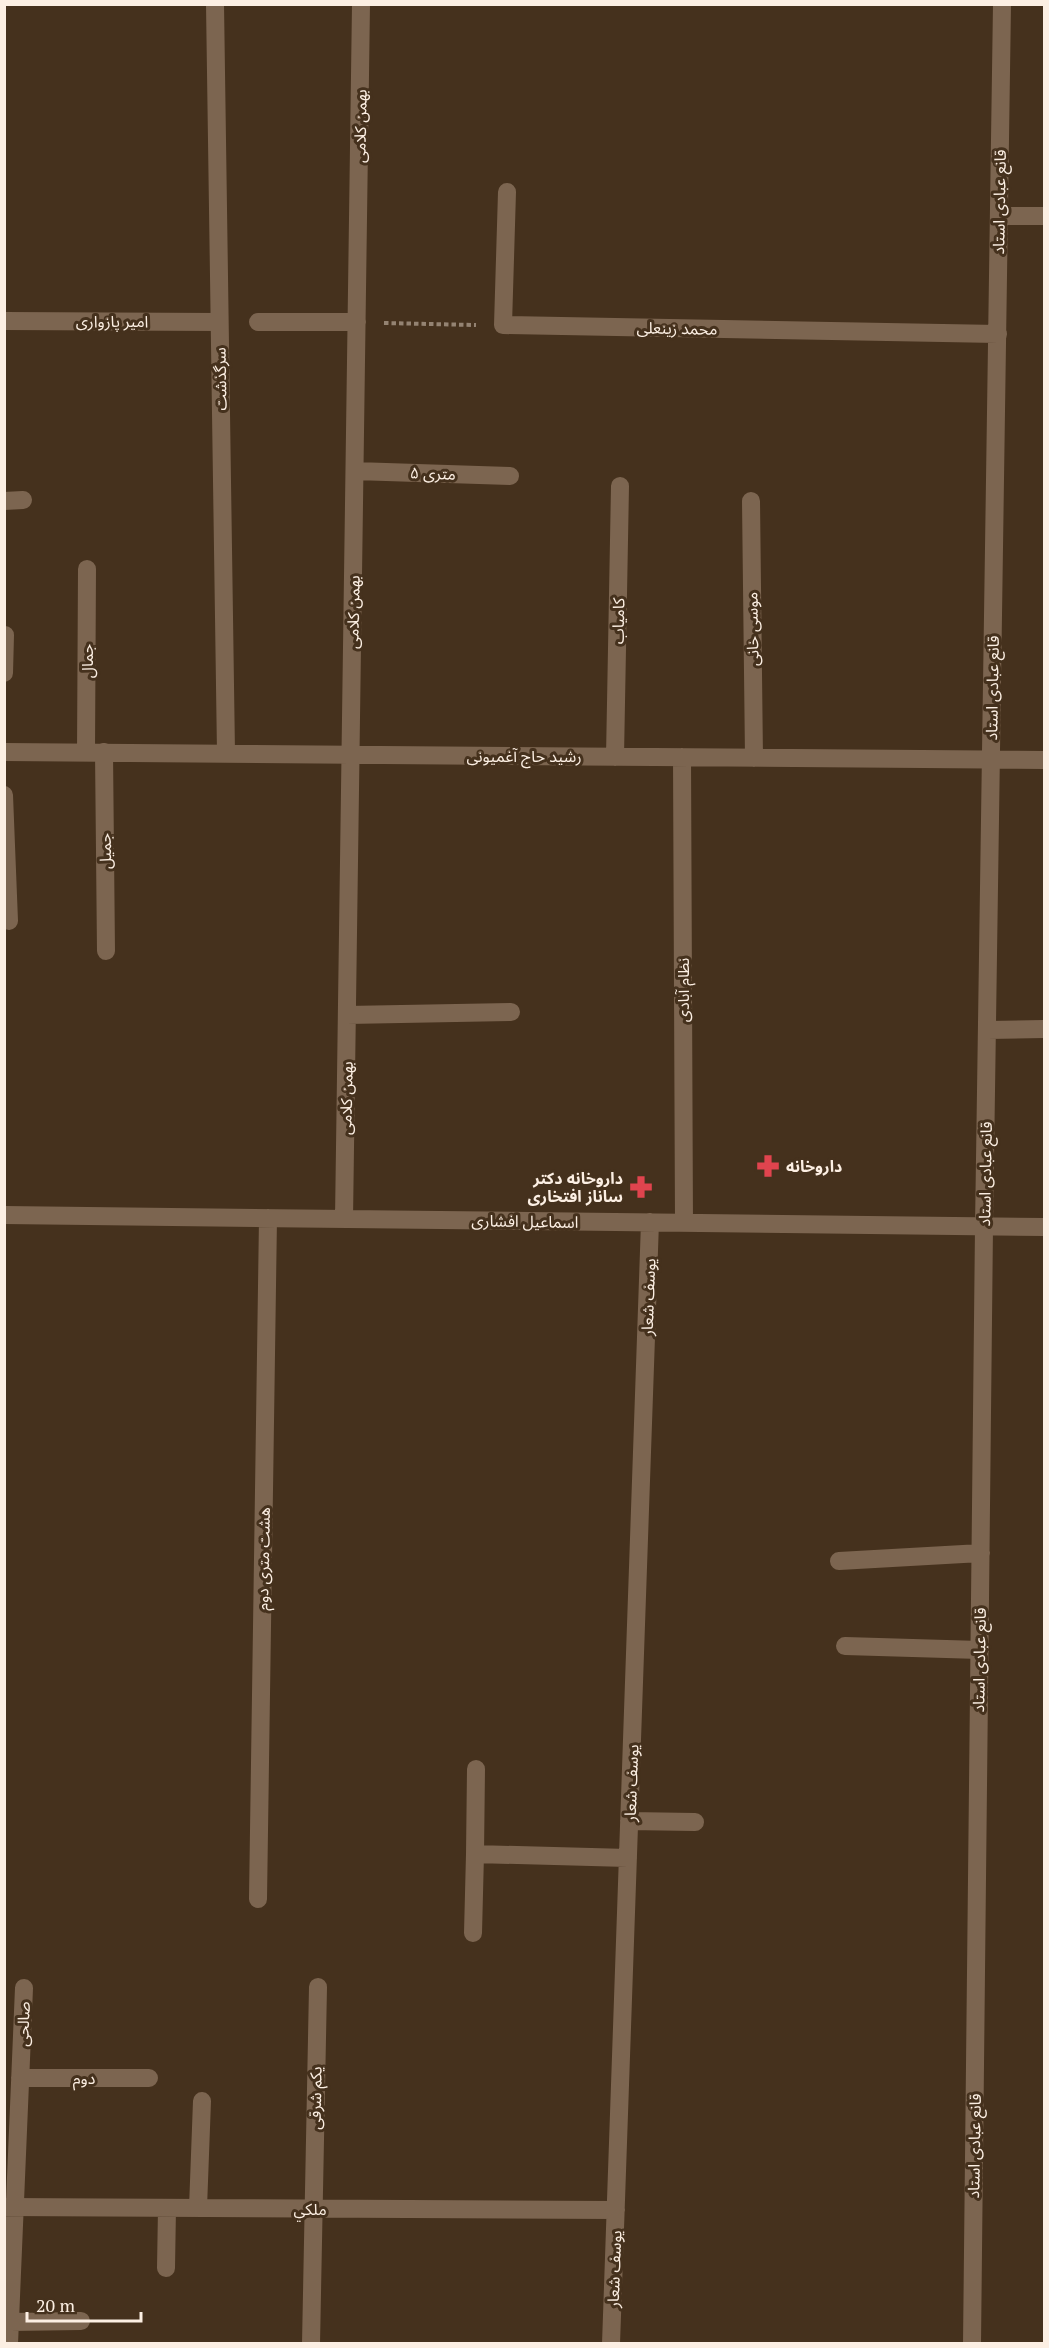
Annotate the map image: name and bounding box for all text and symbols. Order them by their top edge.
street label: بهمن کلامی [348,89,372,163]
street label: قانع عبادی استاد [987,149,1013,255]
street label: امیر پازواری [76,310,148,332]
street label: محمد زینعلی [636,316,718,340]
street label: سرگذشت [208,347,232,411]
street label: ۵ متری [410,461,456,485]
street label: بهمن کلامی [341,575,365,649]
street label: موسی خانی [740,592,764,666]
street label: کامیاب [607,597,629,644]
street label: قانع عبادی استاد [980,635,1006,741]
street label: جمال [76,644,98,678]
street label: رشید حاج آغمیونی [466,745,582,769]
street label: جمیل [94,833,116,869]
street label: نظام آبادی [672,958,696,1022]
street label: بهمن کلامی [334,1061,358,1135]
street label: قانع عبادی استاد [973,1121,999,1227]
pharmacy icon: داروخانه [755,1153,781,1179]
place label: داروخانه [786,1155,842,1177]
place label: داروخانه دكتر ساناز افتخارى [527,1167,623,1207]
pharmacy icon: داروخانه دكتر ساناز افتخارى [628,1174,654,1200]
street label: اسماعیل افشاری [471,1209,579,1233]
street label: یوسف شعار [636,1258,660,1337]
street label: هشت متری دوم [251,1507,277,1611]
street label: قانع عبادی استاد [967,1607,993,1713]
street label: یوسف شعار [619,1744,643,1823]
street label: صالحی [11,2001,35,2047]
street label: یکم شرقی [303,2066,329,2130]
street label: دوم [73,2067,95,2091]
street label: قانع عبادی استاد [962,2093,988,2199]
street label: ملکي [293,2198,327,2222]
street label: یوسف شعار [602,2230,626,2309]
scale bar [27,2285,141,2323]
text: 20 m [36,2293,76,2317]

